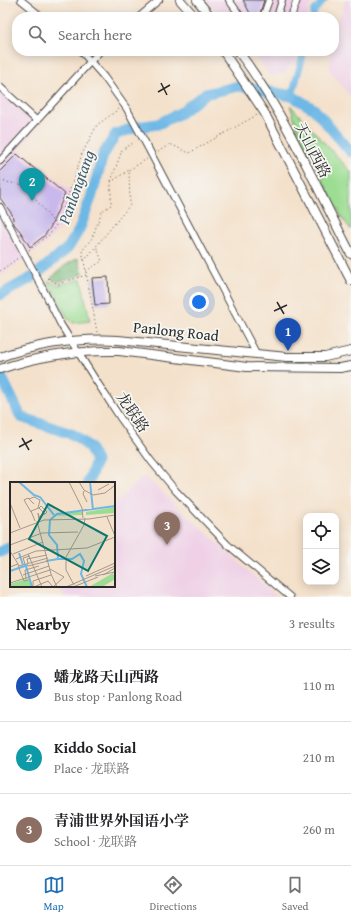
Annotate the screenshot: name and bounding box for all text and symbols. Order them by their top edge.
search box [12,12,339,56]
icon: search [26,23,48,45]
text: Search here [58,24,132,45]
street label: 天山西路 [290,118,336,182]
water label: Panlongtang [51,146,101,228]
pin: 2 [19,168,45,201]
your location [189,292,209,312]
street label: Panlong Road [132,316,220,346]
pin: 1 [275,318,301,351]
street label: 龙联路 [112,387,154,437]
inset map [10,482,115,587]
pin: 3 [154,512,180,545]
map controls [303,513,339,585]
button: locate [303,513,339,549]
button: layers [303,549,339,585]
text: Nearby [16,611,70,636]
text: 3 results [289,614,335,633]
text: 蟠龙路天山西路 [54,666,159,687]
text: 1 [26,676,32,695]
text: 110 m [303,676,335,695]
text: Bus stop · Panlong Road [54,687,182,706]
text: Kiddo Social [54,737,136,758]
text: 2 [26,748,32,767]
text: 210 m [303,748,335,767]
text: Place · 龙联路 [54,759,130,778]
text: 青浦世界外国语小学 [54,810,189,831]
text: 3 [26,820,32,839]
text: 260 m [303,820,335,839]
text: School · 龙联路 [54,832,137,851]
tab: Map [43,874,65,914]
tab: Directions [150,874,197,914]
tab: Saved [282,874,308,914]

